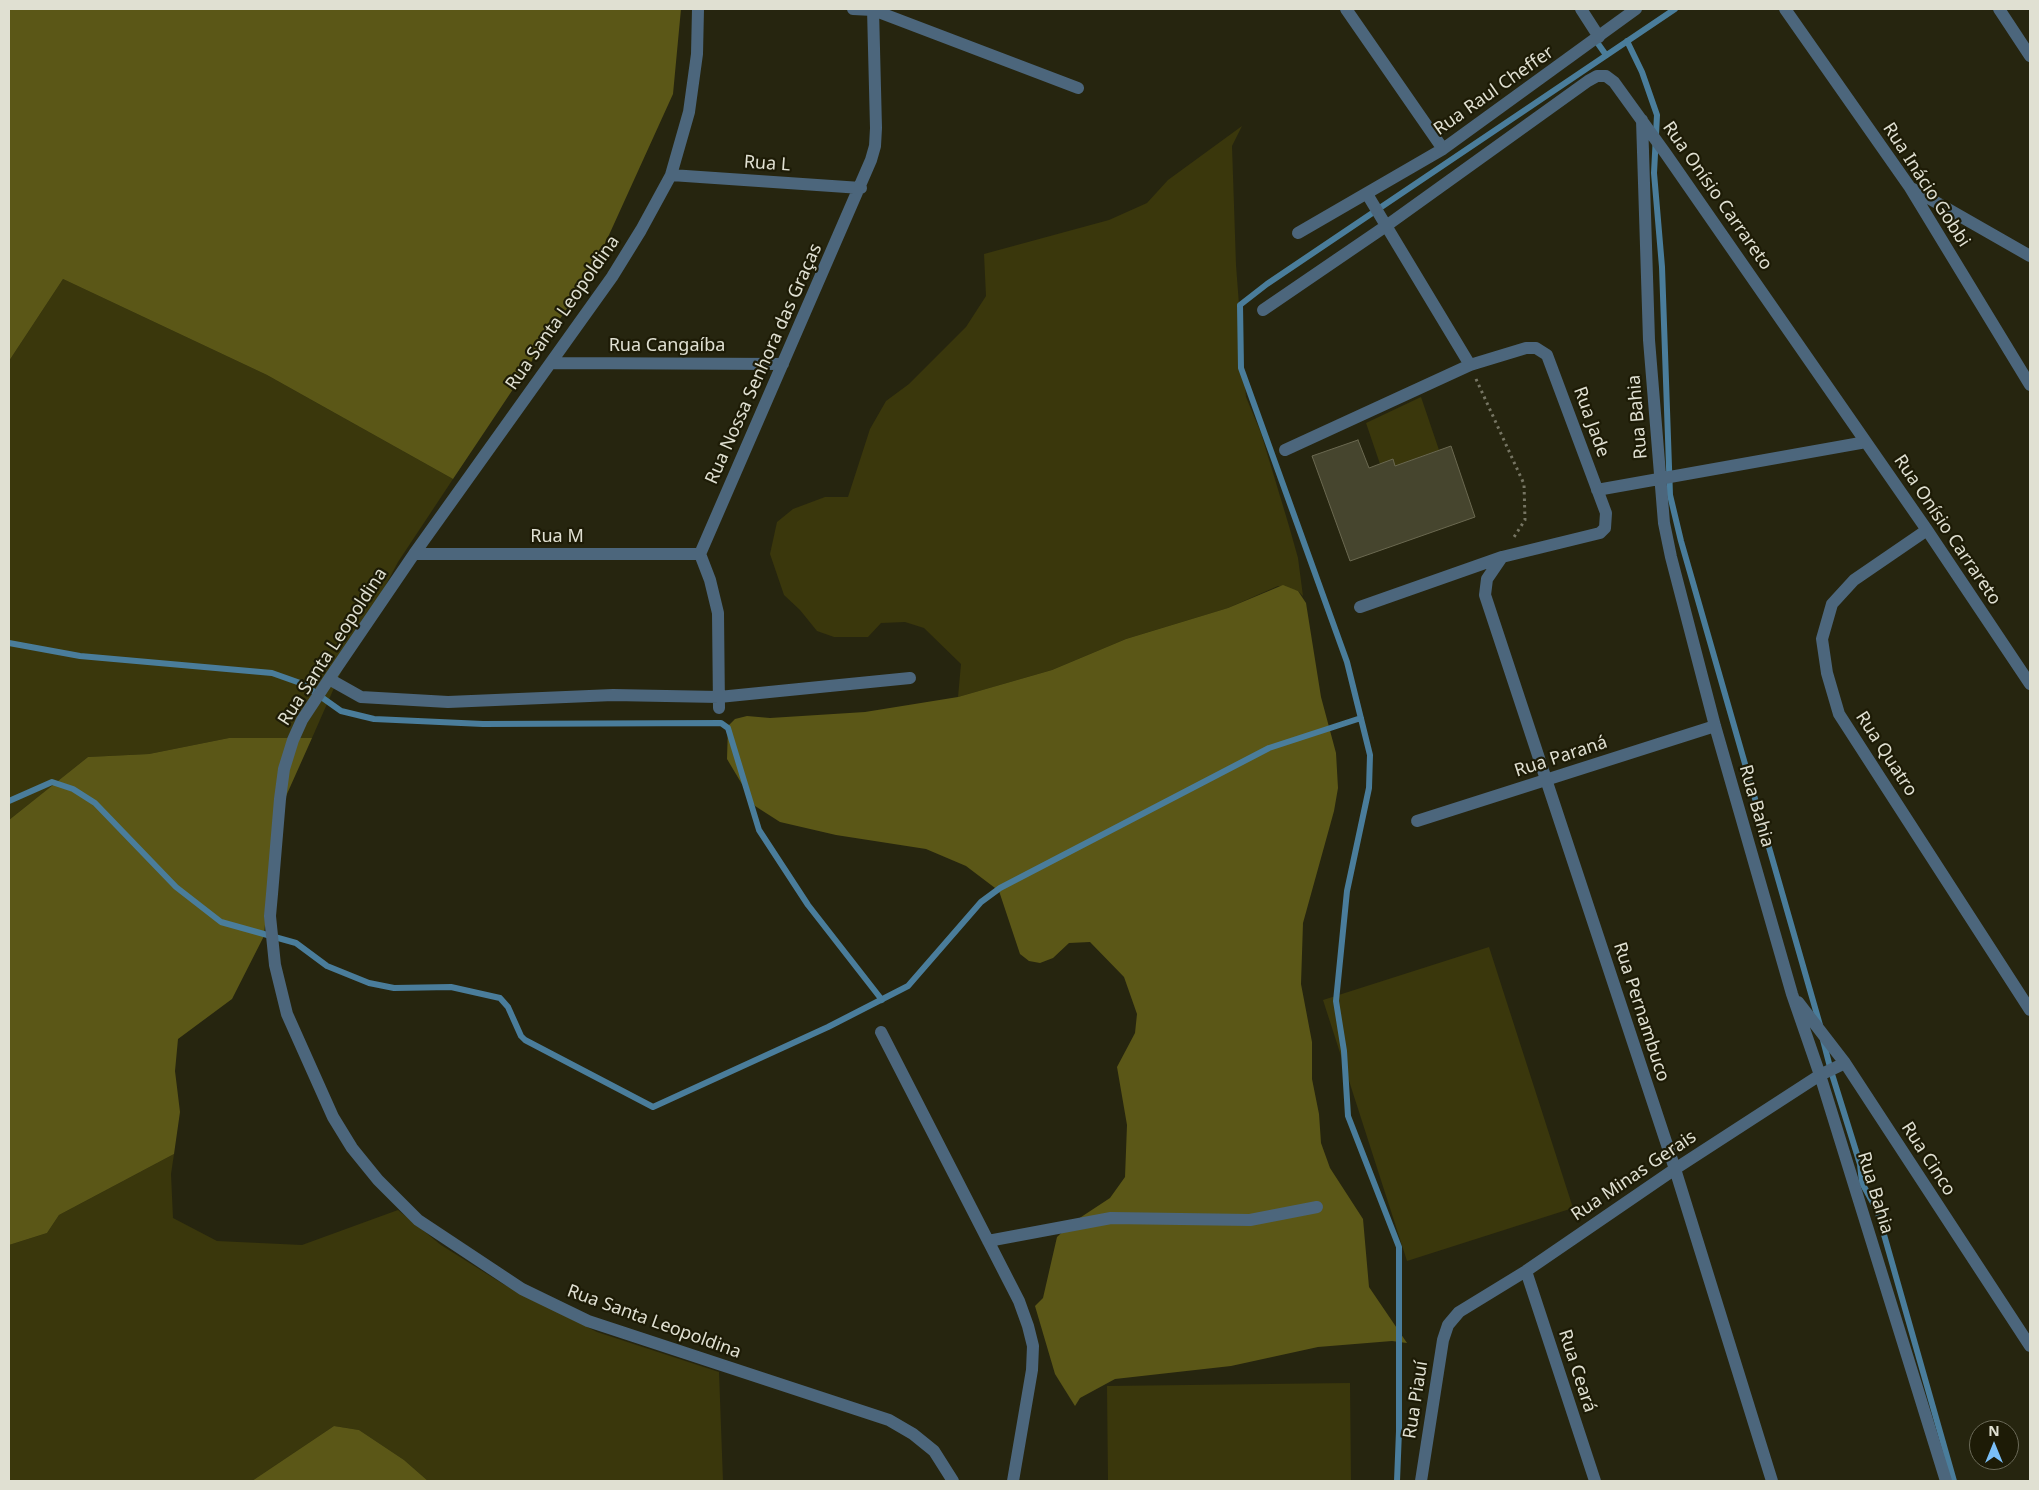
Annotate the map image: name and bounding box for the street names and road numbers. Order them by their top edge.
street label: Rua Raul Cheffer [1430,42,1558,140]
street label: Rua Onísio Carrareto [1658,118,1776,274]
street label: Rua Inácio Gobbi [1878,119,1974,251]
street label: Rua L [743,152,791,176]
street label: Rua Santa Leopoldina [502,232,624,394]
street label: Rua Nossa Senhora das Graças [701,240,827,488]
street label: Rua Cangaíba [609,335,725,357]
street label: Rua Bahia [1624,374,1652,460]
street label: Rua Jade [1568,384,1614,460]
street label: Rua Onísio Carrareto [1889,451,2005,609]
street label: Rua M [530,526,584,548]
street label: Rua Santa Leopoldina [274,564,392,730]
street label: Rua Quatro [1851,708,1921,800]
street label: Rua Paraná [1512,732,1610,782]
street label: Rua Bahia [1734,762,1778,850]
street label: Rua Pernambuco [1608,940,1674,1084]
street label: Rua Cinco [1896,1118,1960,1200]
street label: Rua Minas Gerais [1567,1126,1701,1226]
street label: Rua Bahia [1852,1149,1898,1237]
street label: Rua Santa Leopoldina [564,1280,744,1364]
street label: Rua Ceará [1553,1327,1601,1415]
street label: Rua Piauí [1399,1360,1433,1440]

